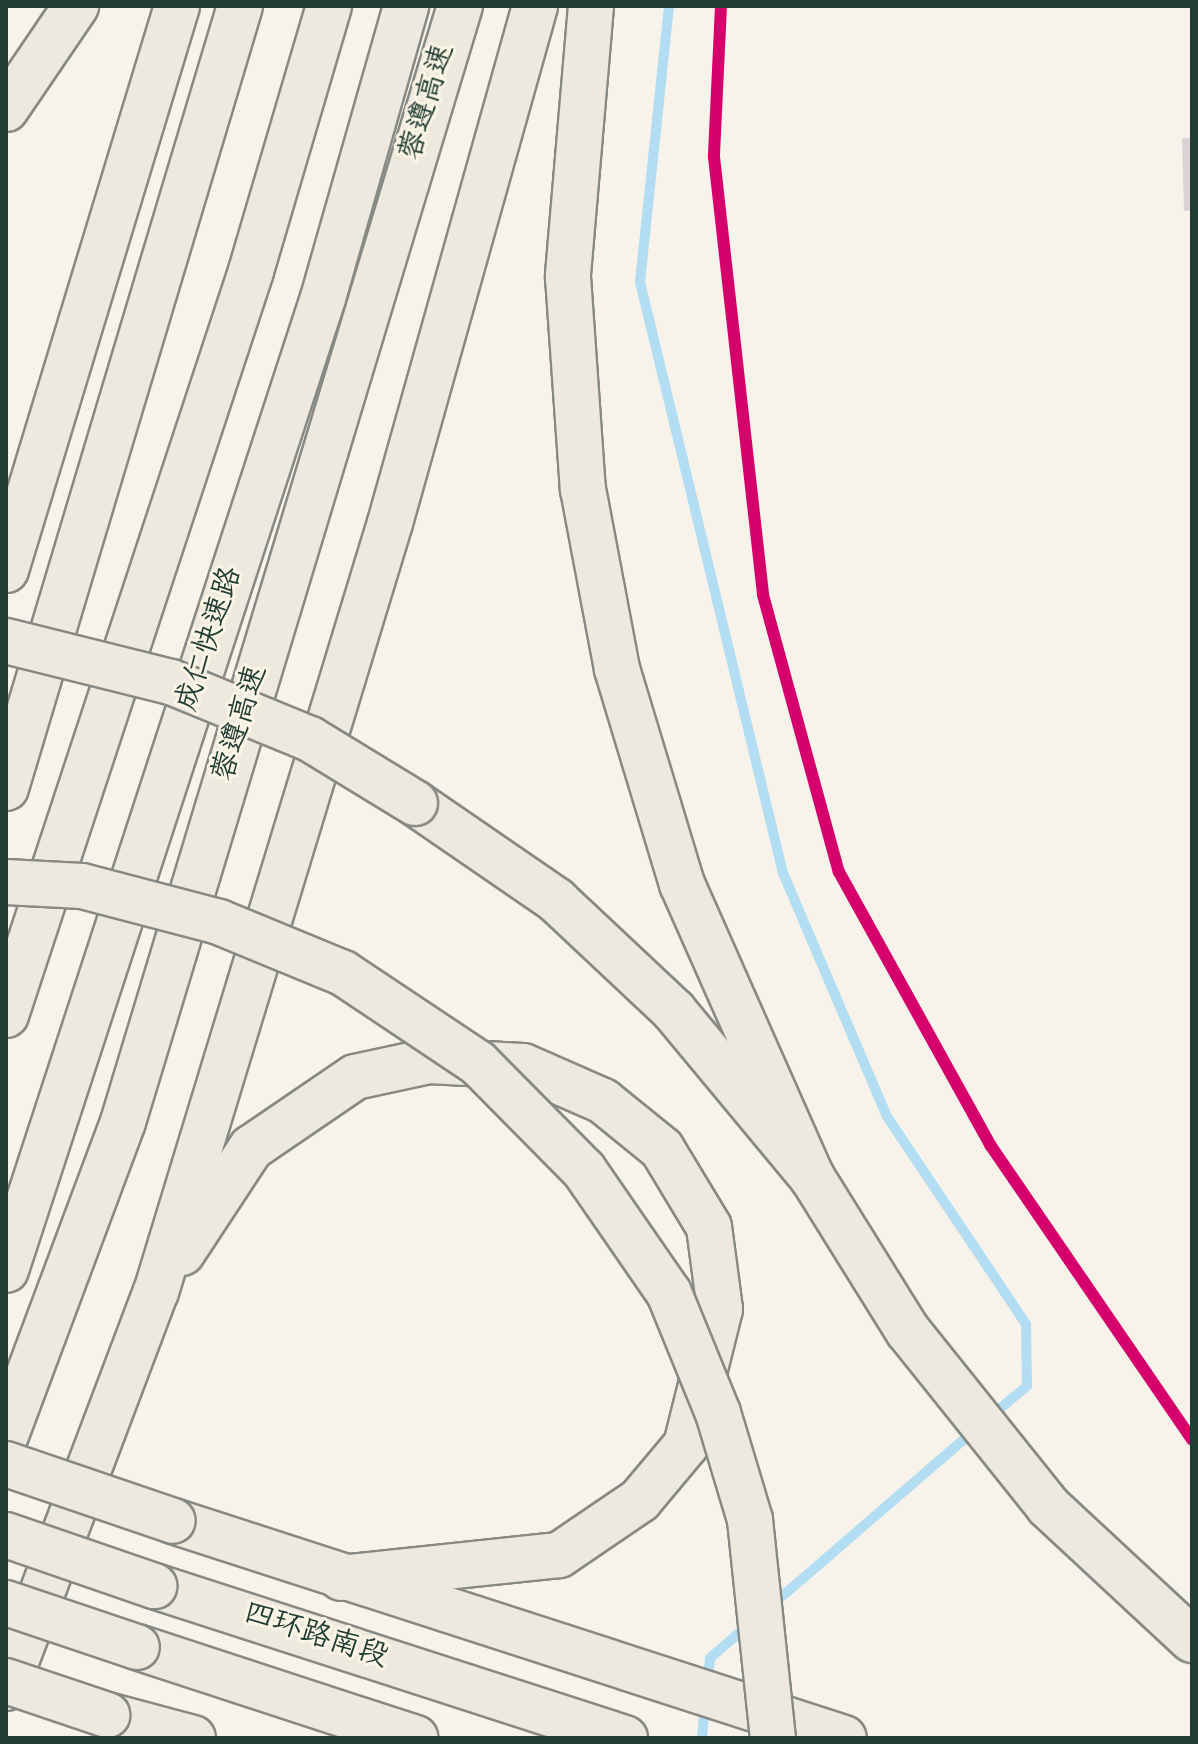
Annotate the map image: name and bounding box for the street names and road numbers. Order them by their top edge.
street label: 蓉遵高速 [395,40,465,166]
street label: 成仁快速路 [172,563,252,717]
street label: 蓉遵高速 [208,661,278,787]
street label: 四环路南段 [238,1598,392,1678]

